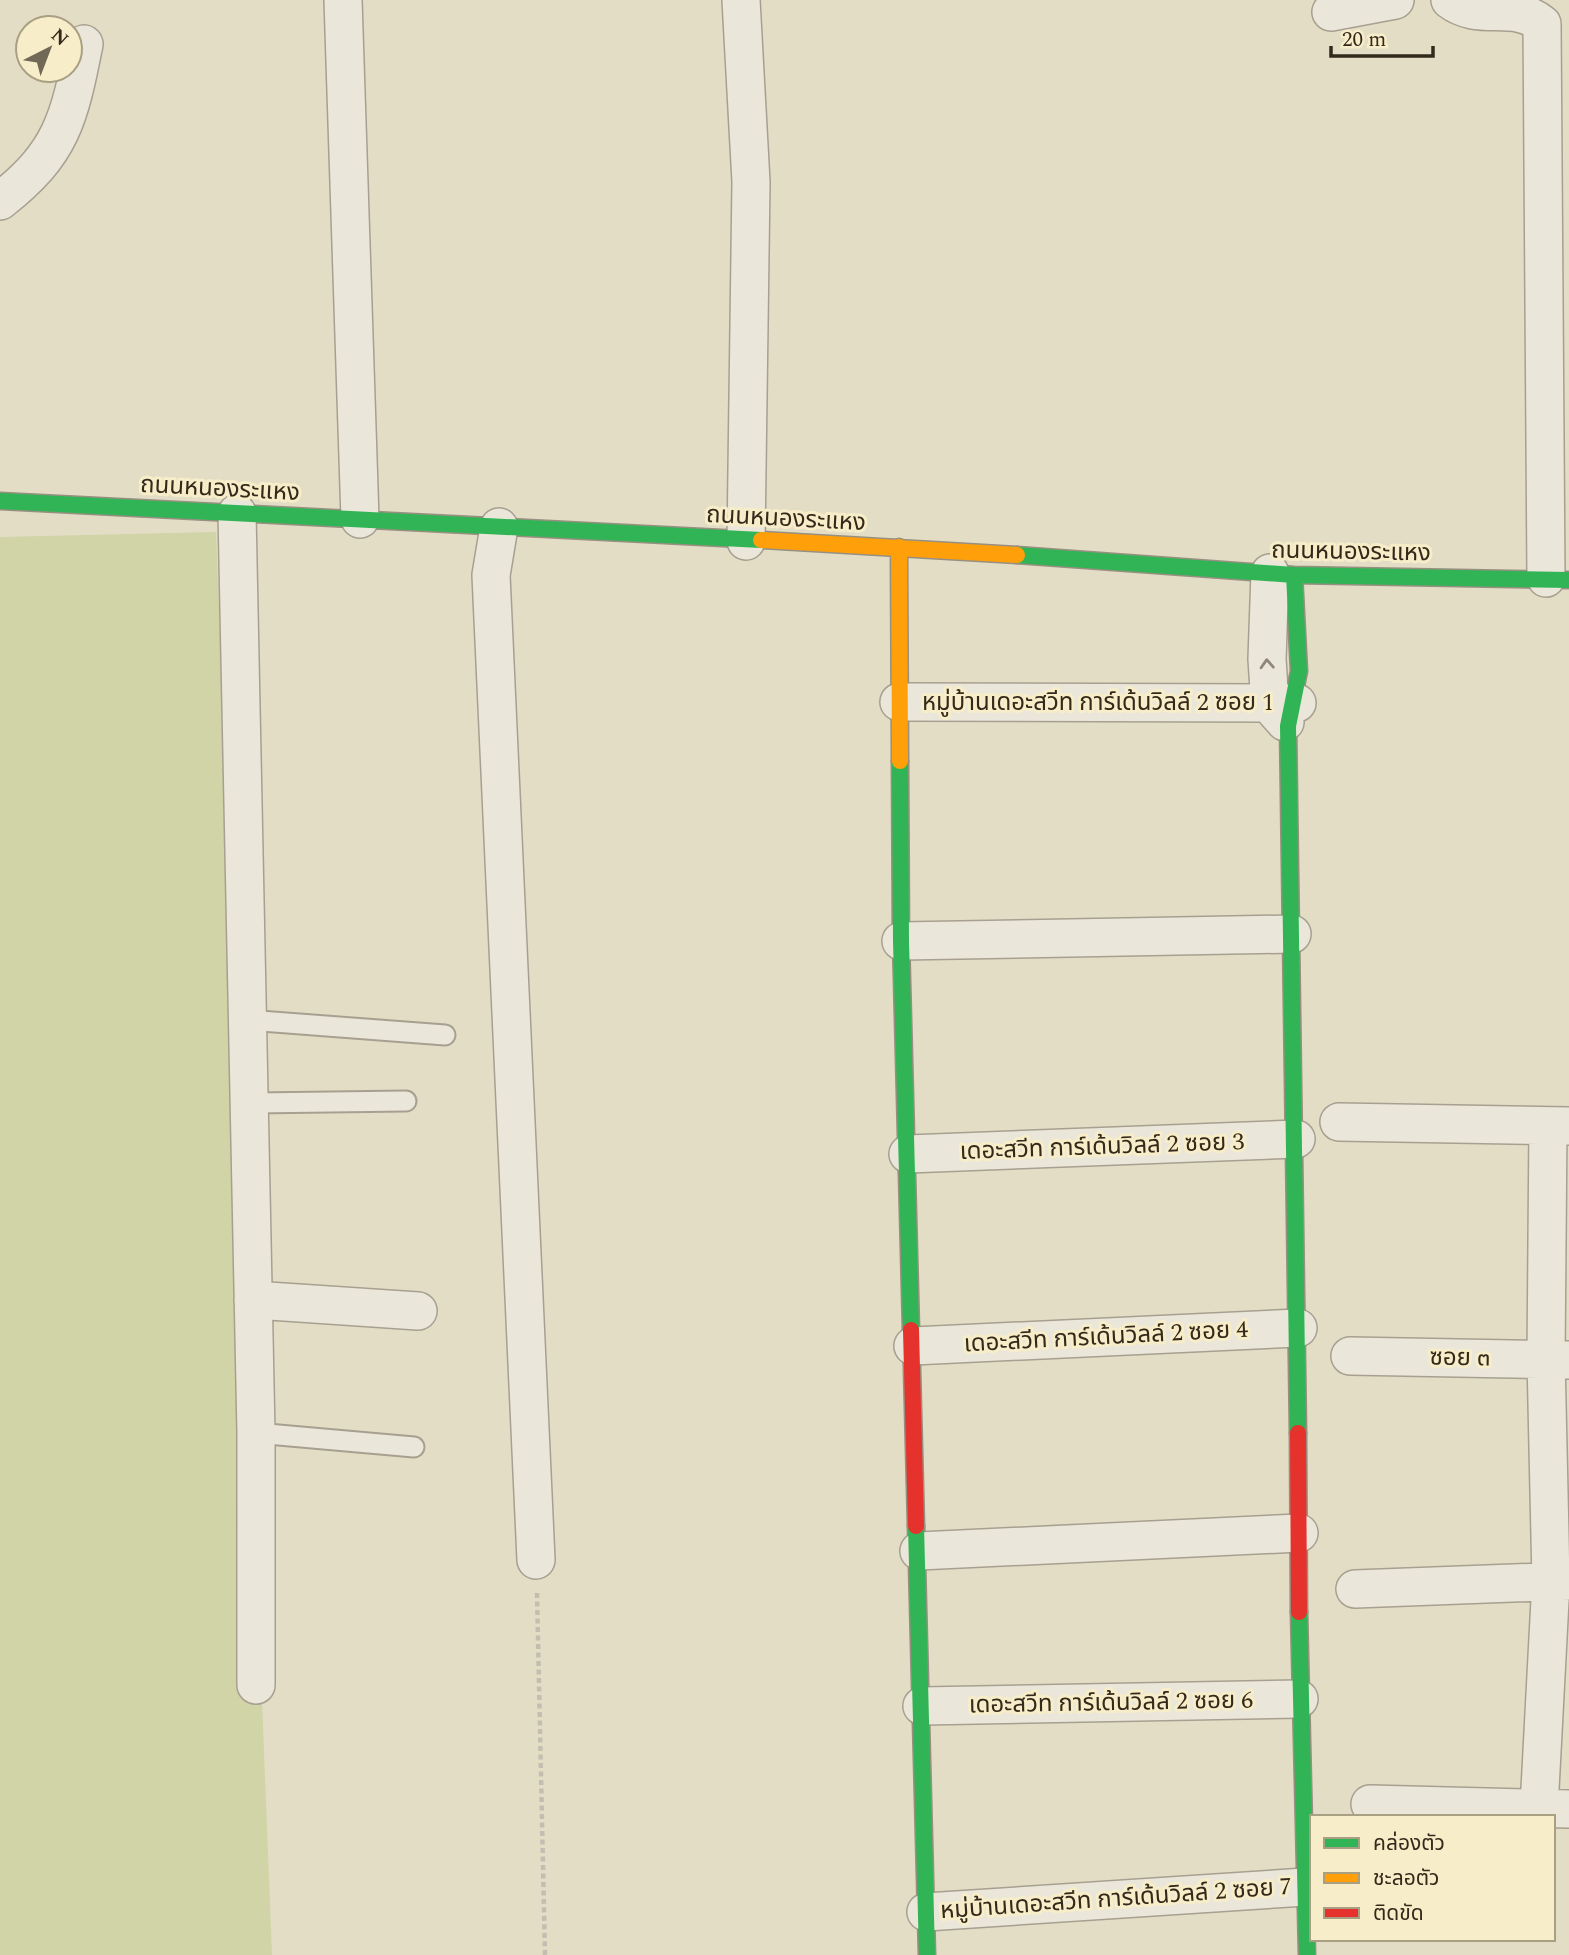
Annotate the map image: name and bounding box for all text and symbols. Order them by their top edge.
north arrow [14,14,84,84]
scale bar [1331,14,1432,58]
text: N [44,22,75,53]
text: 20 m [1342,24,1386,56]
street label: ถนนหนองระแหง [139,467,301,511]
street label: ถนนหนองระแหง [705,497,867,541]
street label: ถนนหนองระแหง [1271,533,1431,571]
one-way arrow [1260,658,1275,669]
street label: หมู่บ้านเดอะสวีท การ์เด้นวิลล์ 2 ซอย 1 [922,685,1274,721]
street label: เดอะสวีท การ์เด้นวิลล์ 2 ซอย 3 [959,1124,1245,1170]
street label: เดอะสวีท การ์เด้นวิลล์ 2 ซอย 4 [963,1312,1249,1362]
street label: ซอย ๓ [1429,1339,1491,1377]
street label: เดอะสวีท การ์เด้นวิลล์ 2 ซอย 6 [968,1683,1254,1723]
legend [1310,1815,1555,1941]
text: คล่องตัว [1373,1828,1445,1860]
text: ชะลอตัว [1373,1863,1439,1895]
street label: หมู่บ้านเดอะสวีท การ์เด้นวิลล์ 2 ซอย 7 [939,1869,1293,1929]
text: ติดขัด [1373,1898,1424,1930]

